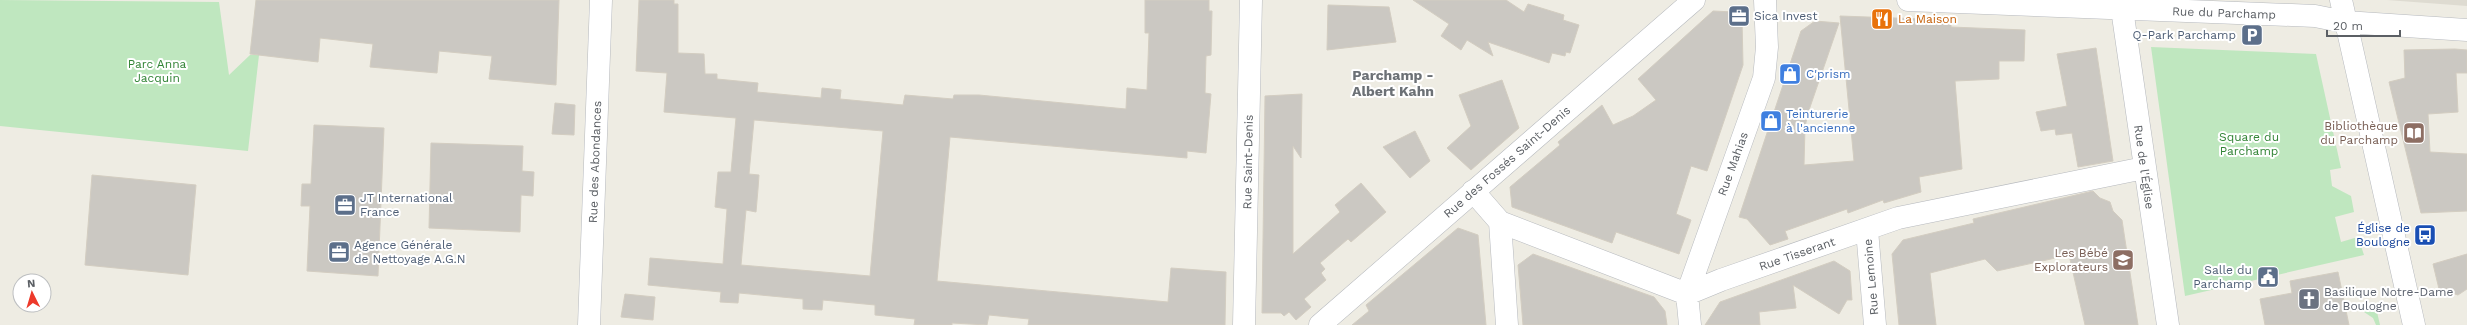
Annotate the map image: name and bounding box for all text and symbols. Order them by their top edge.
office icon: Sica Invest [1726,3,1752,29]
street label: Rue du Parchamp [2172,4,2276,22]
restaurant icon: La Maison [1869,6,1895,32]
place label: Sica Invest [1754,9,1817,23]
place label: La Maison [1898,12,1957,26]
scale bar [2327,12,2400,38]
text: 20 m [2333,19,2363,33]
parking icon: Q-Park Parchamp [2239,22,2265,48]
place label: Q-Park Parchamp [2133,28,2236,42]
park label: Parc Anna Jacquin [128,57,187,85]
shop icon: C'prism [1777,61,1803,87]
district label: Parchamp - Albert Kahn [1352,67,1434,99]
place label: C'prism [1806,67,1850,81]
street label: Rue des Abondances [586,101,604,223]
street label: Rue des Fossés Saint-Denis [1441,103,1573,221]
place label: Teinturerie à l'ancienne [1786,107,1856,135]
shop icon: Teinturerie à l'ancienne [1758,108,1784,134]
street label: Rue Saint-Denis [1240,115,1256,209]
place label: Bibliothèque du Parchamp [2320,119,2398,147]
library icon: Bibliothèque du Parchamp [2401,120,2427,146]
street label: Rue de l'Église [2131,124,2157,210]
street label: Rue Mahias [1715,130,1751,198]
park label: Square du Parchamp [2219,130,2279,158]
place label: JT International France [360,191,453,219]
office icon: JT International France [332,192,358,218]
place label: Église de Boulogne [2356,221,2410,249]
bus stop icon: Église de Boulogne [2412,222,2438,248]
street label: Rue Tisserant [1757,234,1837,274]
place label: Agence Générale de Nettoyage A.G.N [354,238,466,266]
street label: Rue Lemoine [1861,238,1881,316]
office icon: Agence Générale de Nettoyage A.G.N [326,239,352,265]
place label: Les Bébé Explorateurs [2034,246,2108,274]
school or university icon: Les Bébé Explorateurs [2110,247,2136,273]
place label: Salle du Parchamp [2193,263,2252,291]
public building icon: Salle du Parchamp [2255,264,2281,290]
north arrow [12,273,52,313]
text: N [27,277,36,290]
place label: Basilique Notre-Dame de Boulogne [2324,285,2453,313]
church icon: Basilique Notre-Dame de Boulogne [2296,286,2322,312]

